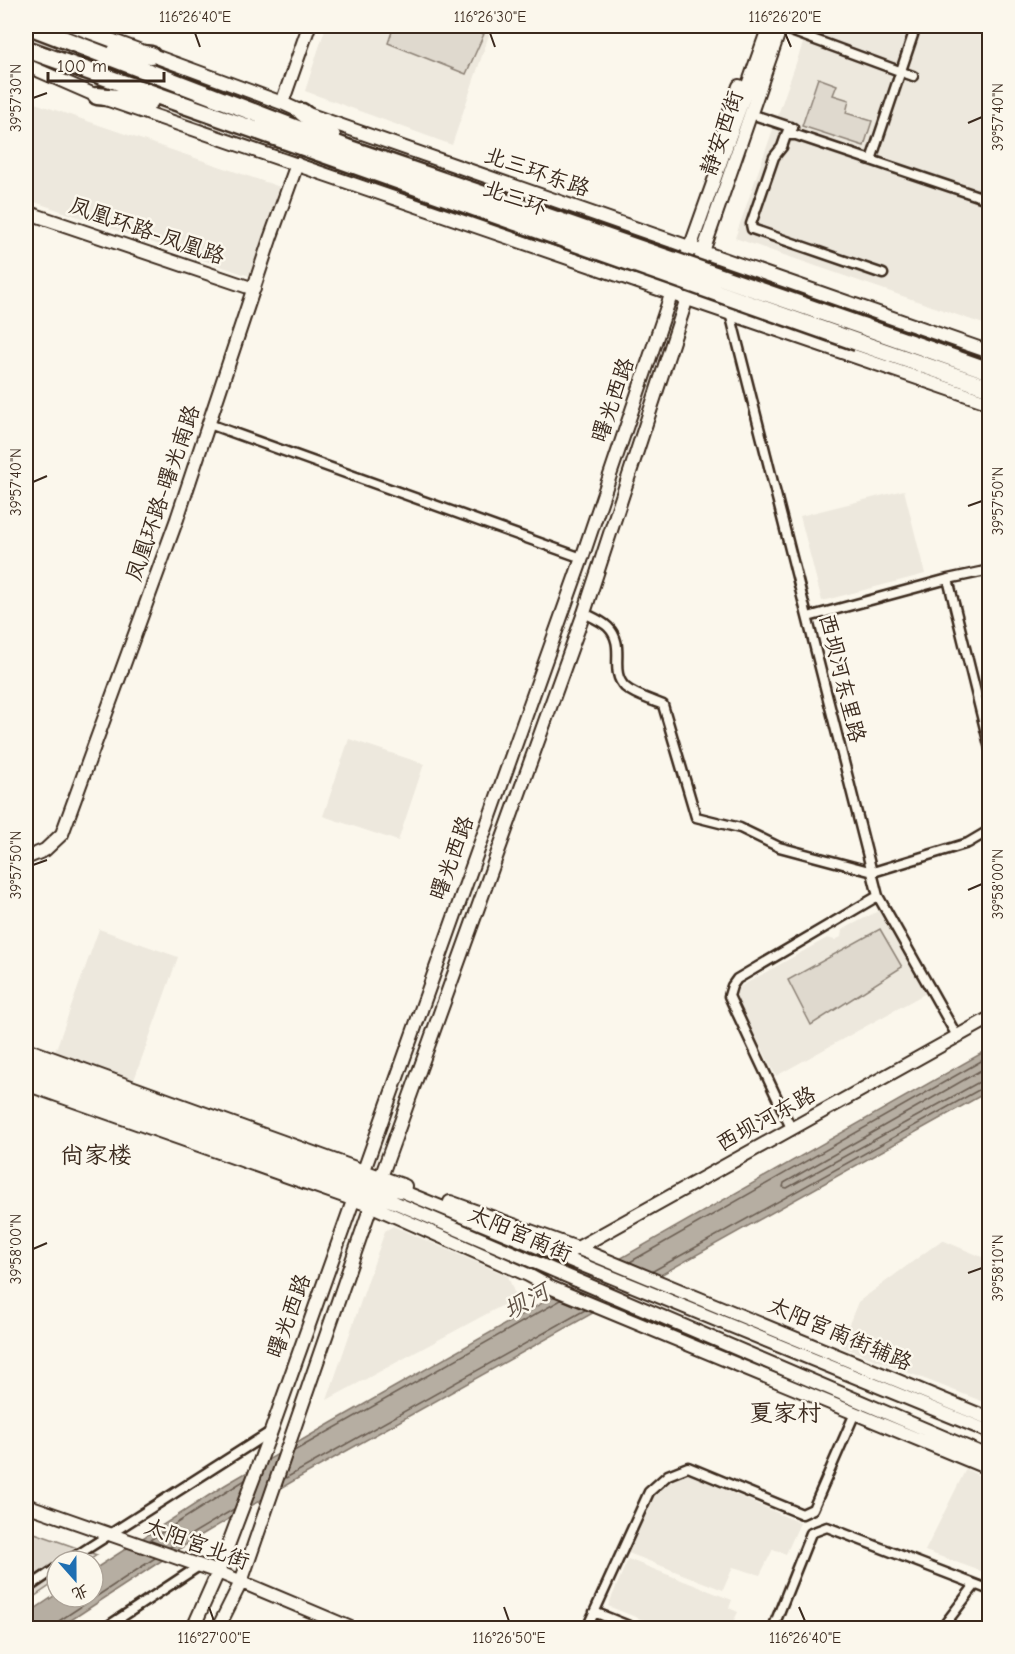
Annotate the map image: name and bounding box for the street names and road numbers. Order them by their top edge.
street label: 静安西街 [695,87,749,179]
street label: 北三环东路 [481,142,593,202]
street label: 北三环 [480,175,550,221]
street label: 凤凰环路-凤凰路 [66,192,228,270]
street label: 曙光西路 [586,354,640,446]
street label: 凤凰环路-曙光南路 [121,401,205,585]
street label: 西坝河东里路 [813,611,871,745]
street label: 曙光西路 [425,812,479,904]
street label: 西坝河东路 [712,1081,820,1157]
street label: 太阳宫南街 [464,1201,576,1267]
street label: 曙光西路 [262,1270,316,1362]
street label: 太阳宫南街辅路 [764,1292,916,1376]
street label: 太阳宫北街 [141,1513,253,1575]

